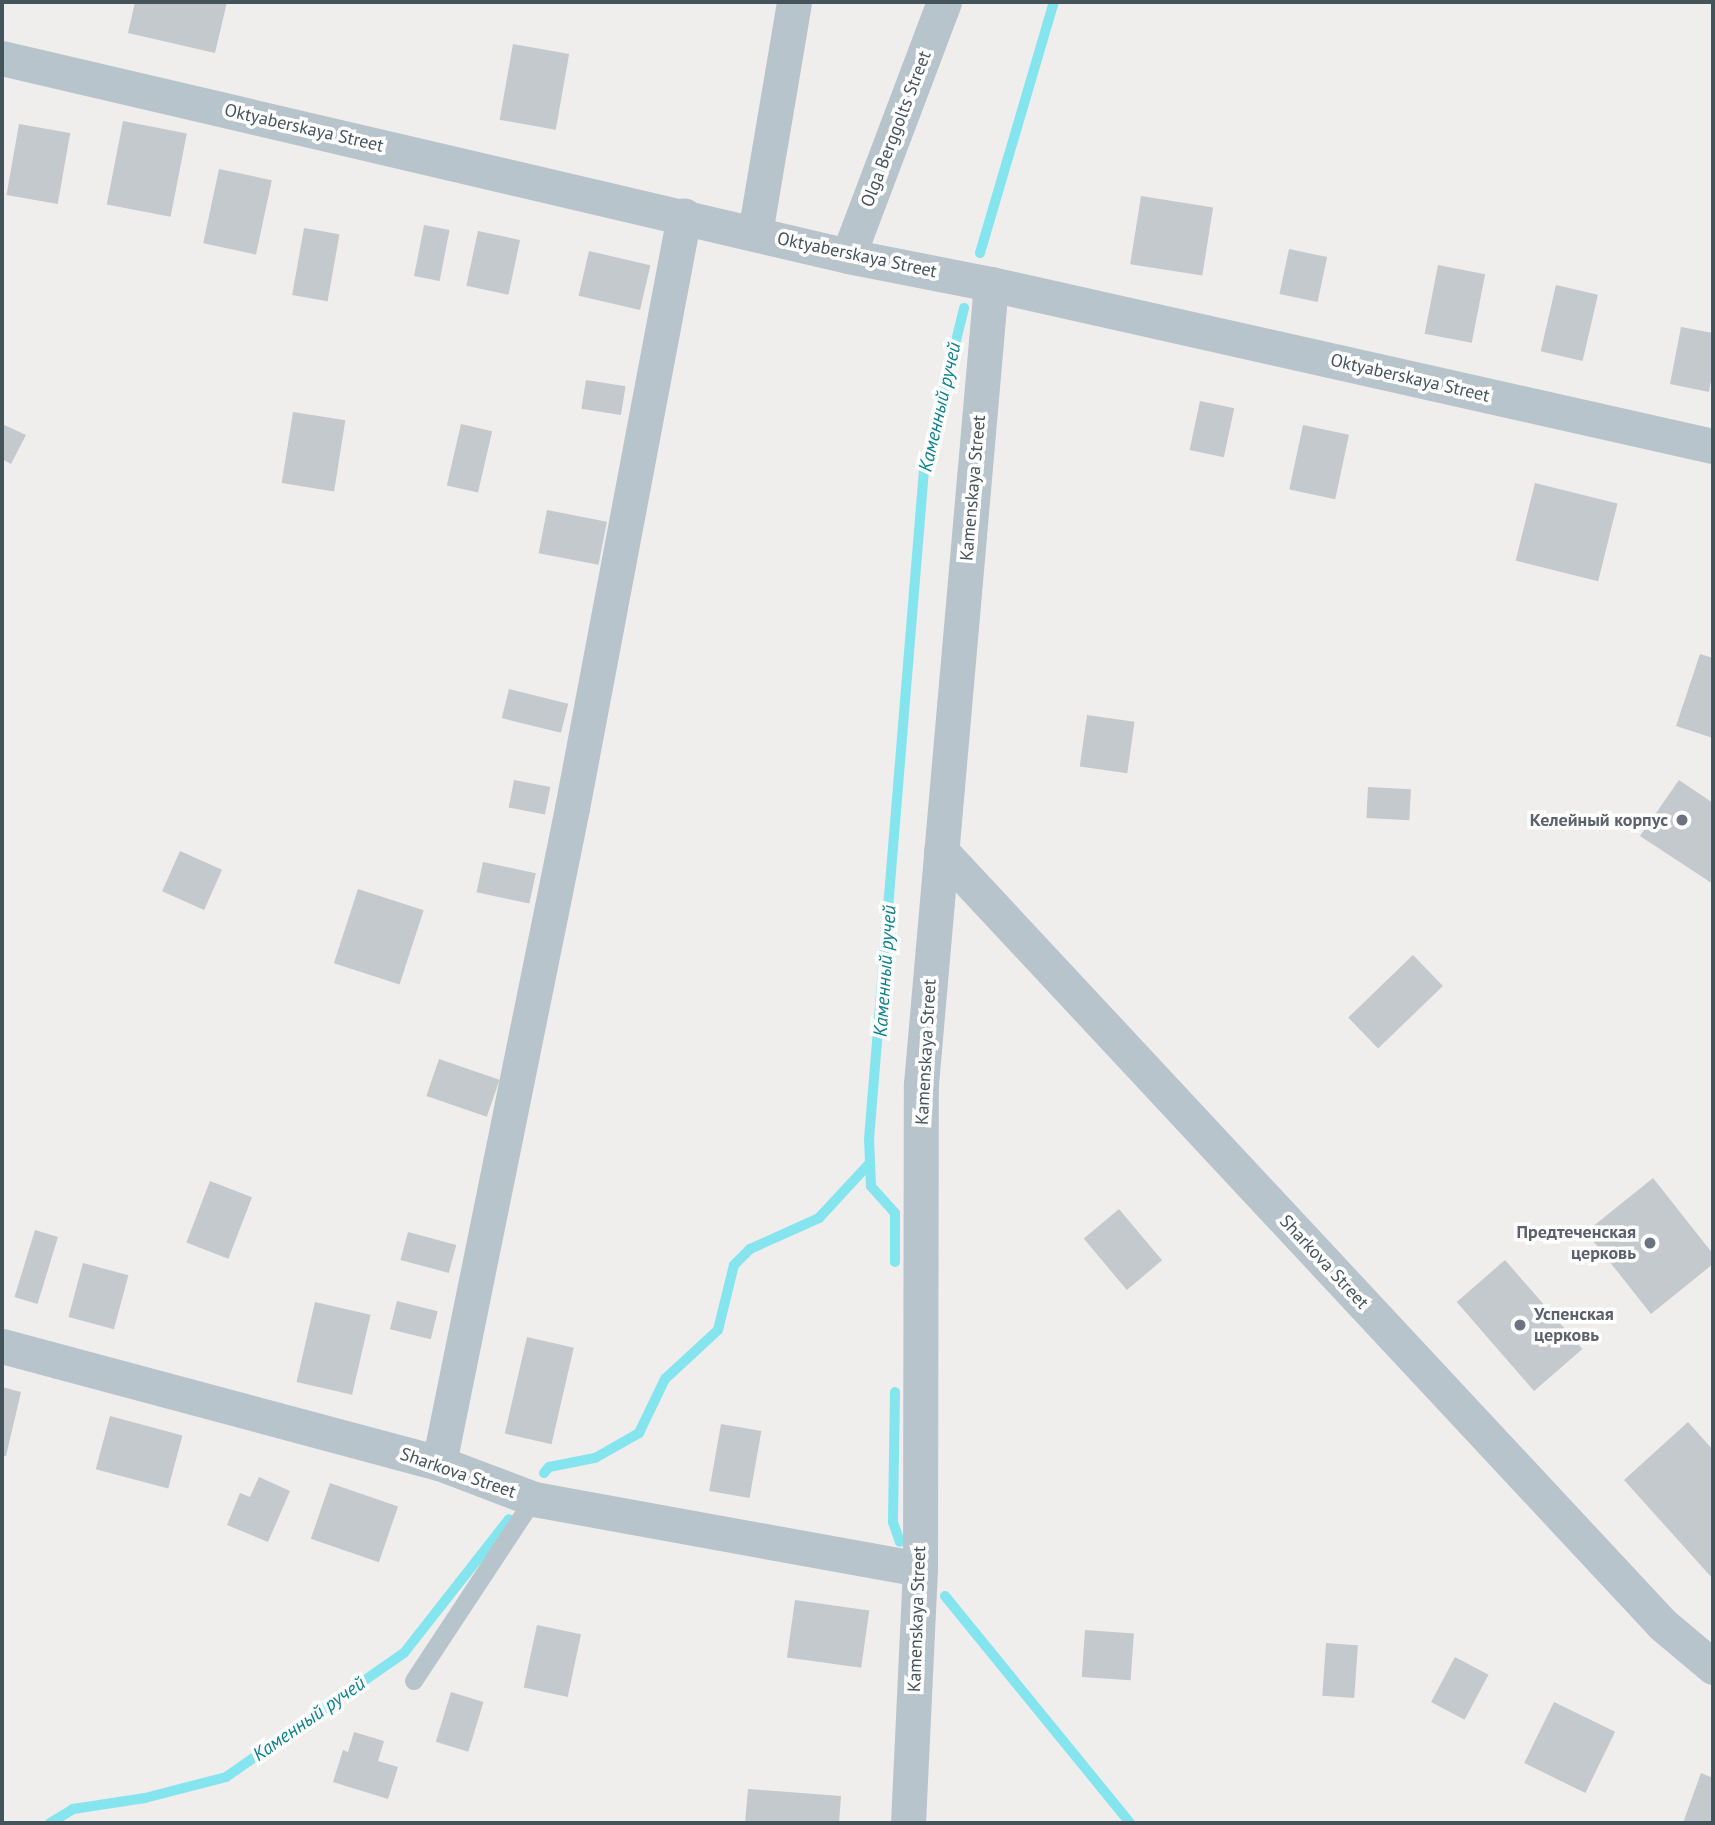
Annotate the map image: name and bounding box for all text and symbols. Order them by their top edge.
street label: Olga Berggolts Street [856,48,936,210]
street label: Oktyaberskaya Street [222,99,386,157]
street label: Oktyaberskaya Street [775,228,939,282]
water label: Каменный ручей [914,340,966,474]
street label: Oktyaberskaya Street [1328,349,1492,407]
street label: Kamenskaya Street [956,414,990,562]
place label: Келейный корпус [1530,809,1668,831]
marker: Келейный корпус [1674,812,1690,828]
water label: Каменный ручей [869,904,901,1038]
street label: Kamenskaya Street [911,978,941,1126]
street label: Sharkova Street [1275,1211,1373,1313]
place label: Предтеченская церковь [1517,1222,1636,1264]
marker: Предтеченская церковь [1642,1235,1658,1251]
place label: Успенская церковь [1534,1304,1614,1346]
marker: Успенская церковь [1512,1317,1528,1333]
street label: Sharkova Street [397,1443,519,1503]
street label: Kamenskaya Street [904,1546,930,1692]
water label: Каменный ручей [248,1672,370,1766]

